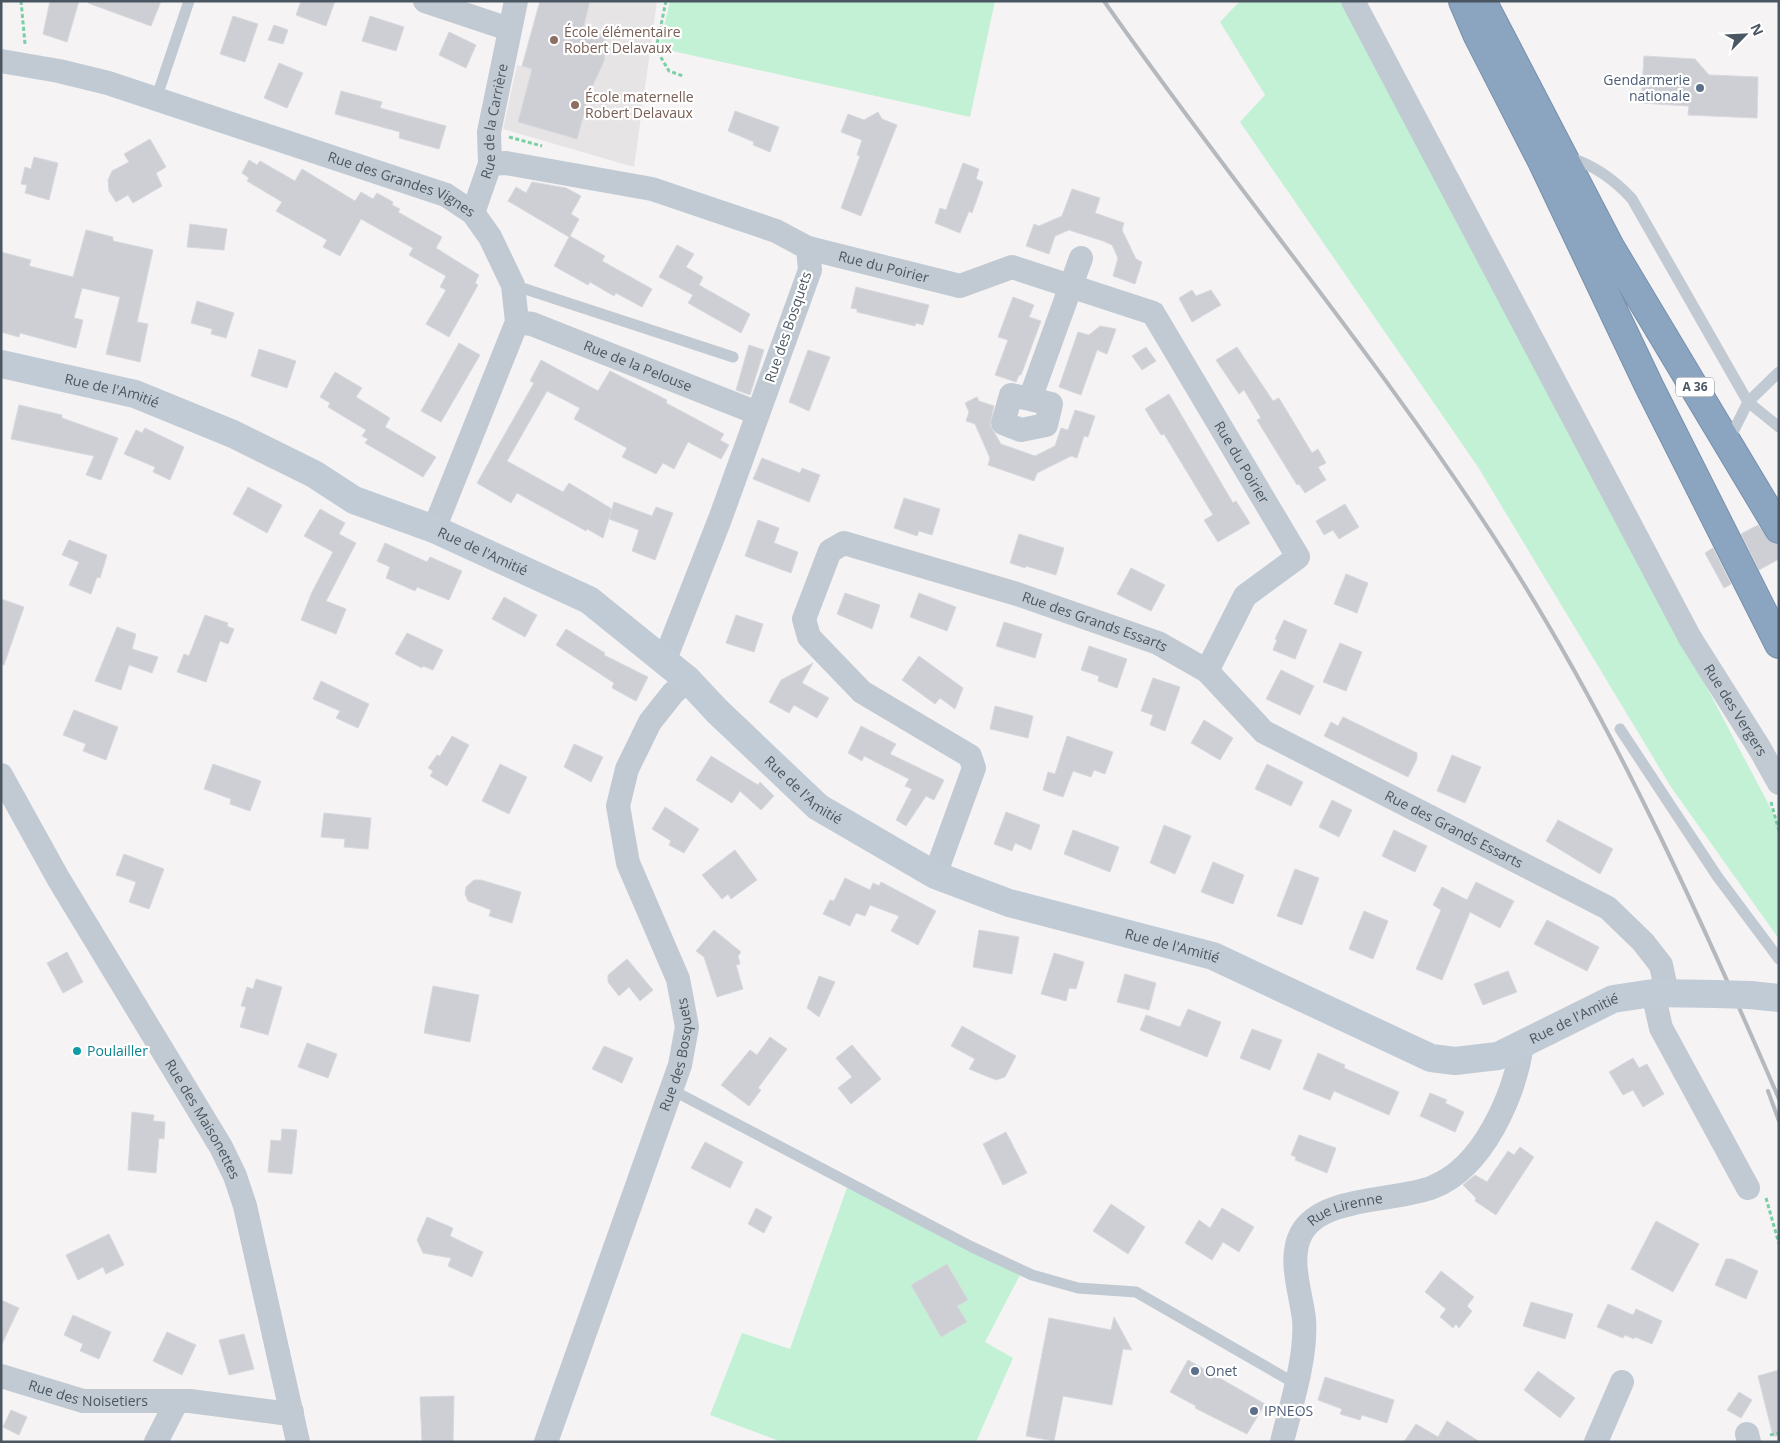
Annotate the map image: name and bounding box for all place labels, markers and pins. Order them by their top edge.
place label: École élémentaire Robert Delavaux [564,22,681,57]
marker: École élémentaire Robert Delavaux [548,34,560,46]
place label: Gendarmerie nationale [1603,70,1690,105]
marker: Gendarmerie nationale [1694,82,1706,94]
place label: École maternelle Robert Delavaux [585,87,694,122]
marker: École maternelle Robert Delavaux [569,99,581,111]
place label: Poulailler [87,1041,148,1060]
marker: Poulailler [71,1045,83,1057]
place label: Onet [1205,1361,1237,1380]
marker: Onet [1189,1365,1201,1377]
place label: IPNEOS [1264,1401,1313,1420]
marker: IPNEOS [1248,1405,1260,1417]

